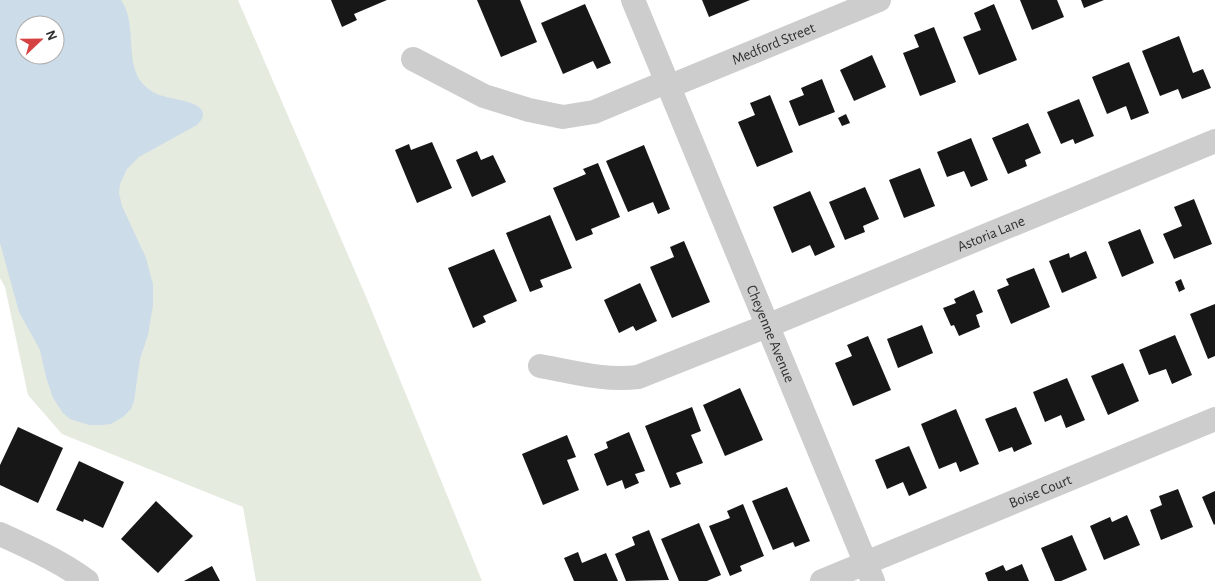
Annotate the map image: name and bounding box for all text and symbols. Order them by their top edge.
north arrow [15,15,65,65]
street label: Medford Street [730,20,817,67]
text: N [43,28,59,43]
street label: Astoria Lane [955,213,1027,254]
street label: Cheyenne Avenue [744,283,798,385]
street label: Boise Court [1007,471,1074,511]

